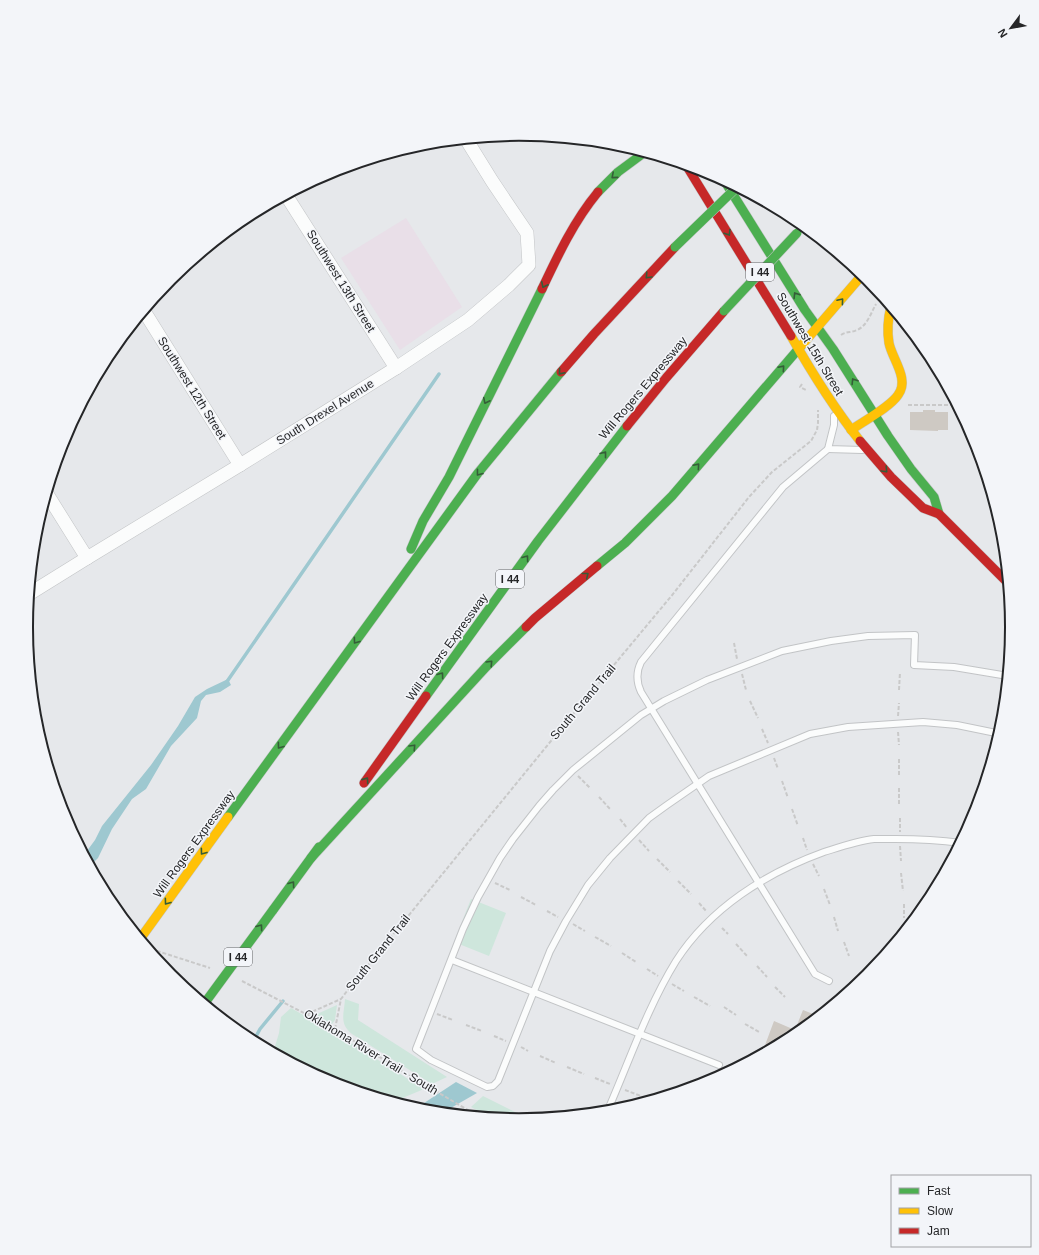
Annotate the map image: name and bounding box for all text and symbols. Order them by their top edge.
north arrow [991,8,1031,48]
text: N [995,27,1010,40]
one-way arrow [611,171,618,178]
street label: Southwest 13th Street [304,227,379,335]
one-way arrow [724,229,731,236]
road number: I 44 [746,263,774,281]
one-way arrow [646,271,653,279]
one-way arrow [542,280,549,288]
street label: Southwest 15th Street [774,290,847,399]
one-way arrow [793,292,801,299]
one-way arrow [836,299,843,306]
street label: Southwest 12th Street [155,334,230,442]
street label: Will Rogers Expressway [596,334,690,442]
one-way arrow [778,365,785,373]
one-way arrow [558,367,566,375]
street label: South Drexel Avenue [274,376,377,448]
one-way arrow [851,378,858,385]
one-way arrow [484,397,491,404]
one-way arrow [599,452,606,459]
one-way arrow [693,464,700,471]
one-way arrow [881,465,888,473]
one-way arrow [477,468,484,475]
one-way arrow [521,556,528,563]
road number: I 44 [496,570,524,588]
one-way arrow [582,573,589,580]
street label: Will Rogers Expressway [403,591,491,703]
one-way arrow [354,637,361,644]
one-way arrow [485,660,493,668]
street label: South Grand Trail [547,661,619,743]
one-way arrow [436,672,443,679]
one-way arrow [278,742,285,749]
one-way arrow [408,744,416,752]
one-way arrow [361,778,368,785]
street label: Will Rogers Expressway [150,788,238,900]
one-way arrow [201,847,208,854]
one-way arrow [287,882,294,889]
one-way arrow [165,898,172,905]
street label: South Grand Trail [343,912,413,994]
one-way arrow [255,925,262,932]
road number: I 44 [224,948,252,966]
street label: Oklahoma River Trail - South [301,1006,441,1098]
legend [891,1175,1031,1247]
text: Fast [927,1184,951,1198]
text: Slow [927,1204,953,1218]
text: Jam [927,1224,950,1238]

